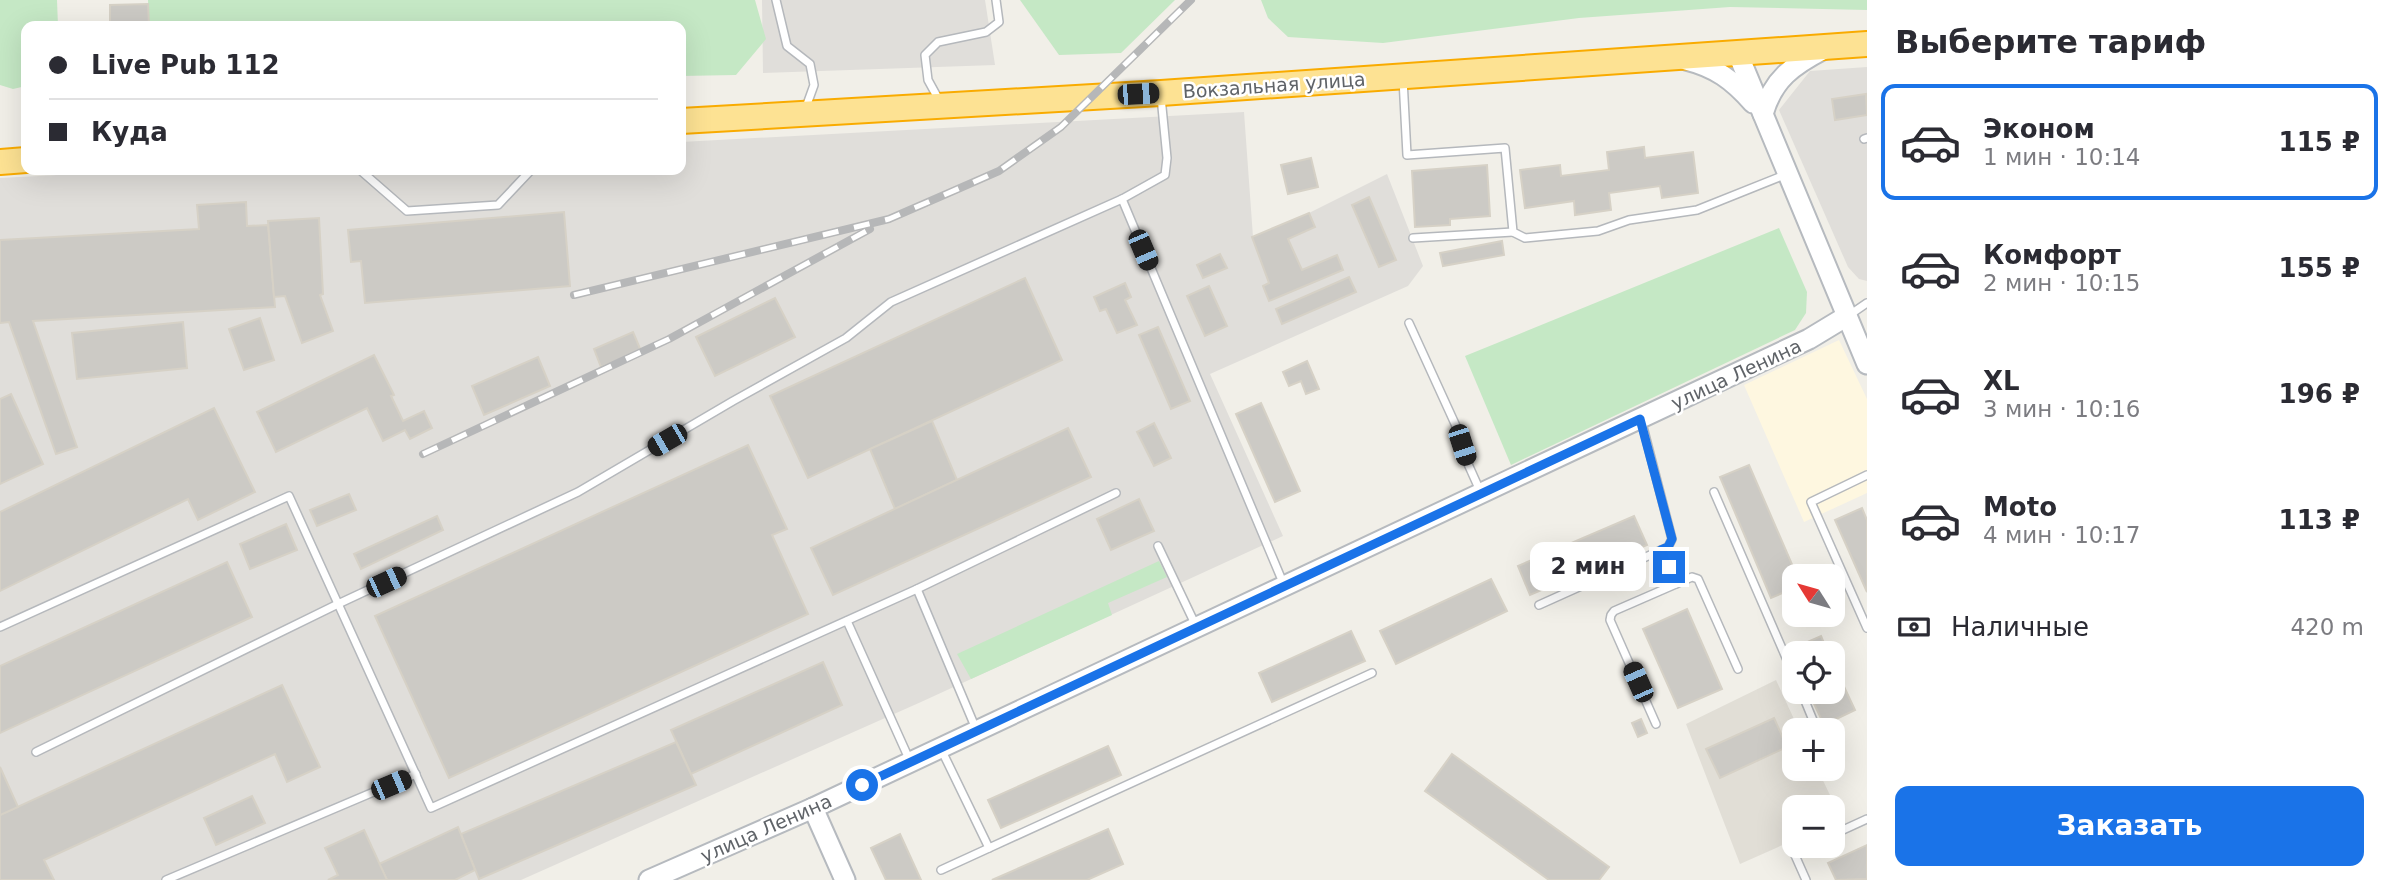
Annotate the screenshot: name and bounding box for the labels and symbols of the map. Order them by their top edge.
street label: Вокзальная улица [1182,68,1366,102]
car [1117,82,1160,106]
car [1126,227,1161,273]
street label: улица Ленина [1667,334,1805,414]
car [644,420,691,460]
car [1446,422,1479,468]
callout: 2 мин [1529,542,1644,592]
route end [1653,551,1685,583]
car [363,564,410,600]
north arrow [1782,564,1844,626]
car [1620,659,1657,705]
car [368,767,415,803]
route start [846,769,878,801]
street label: улица Ленина [697,789,835,867]

